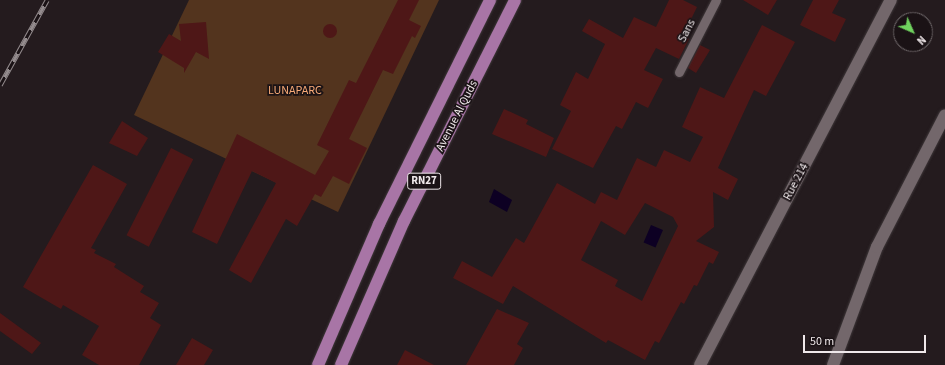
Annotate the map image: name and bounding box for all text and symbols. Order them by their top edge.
north arrow [893,12,933,52]
street label: Sans [675,17,699,45]
text: N [913,32,929,48]
street label: Avenue Al Quds [433,78,481,154]
park label: LUNAPARC [268,84,322,98]
street label: Rue 214 [780,161,812,203]
road number: RN27 [407,172,441,190]
scale bar [805,327,928,353]
text: 50 m [810,333,834,350]

